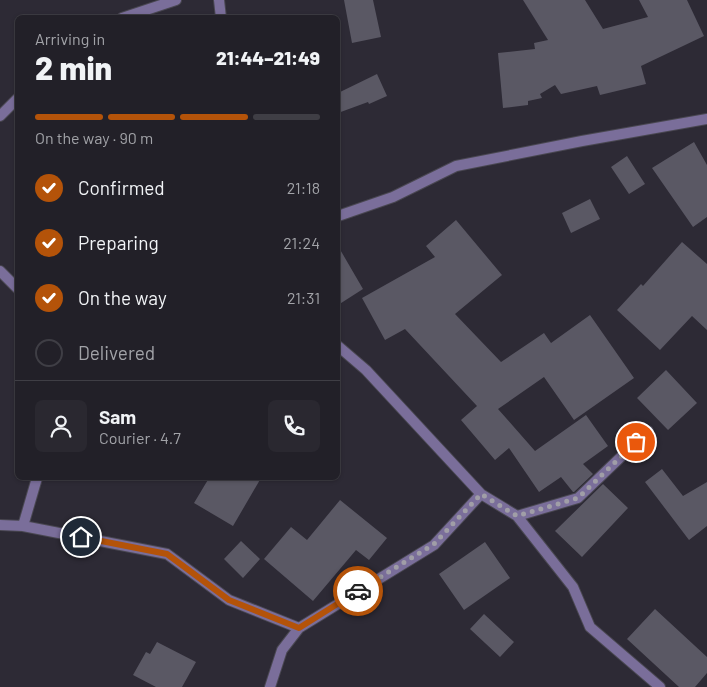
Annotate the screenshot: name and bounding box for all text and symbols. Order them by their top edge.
text: Arriving in [35,29,105,48]
text: 21:44–21:49 [216,46,320,69]
text: 2 min [35,48,112,86]
text: On the way · 90 m [35,128,153,147]
icon: check [35,174,63,202]
text: Confirmed [78,176,165,199]
text: 21:18 [287,178,320,197]
icon: check [35,229,63,257]
text: Preparing [78,231,159,254]
text: 21:24 [283,233,320,252]
icon: check [35,284,63,312]
text: On the way [78,286,167,309]
text: 21:31 [287,288,320,307]
text: Delivered [78,341,155,364]
button: person [35,400,87,452]
button: phone [268,400,320,452]
text: Sam [99,405,136,428]
pin [615,421,657,463]
text: Courier · 4.7 [99,428,181,447]
icon: bag [622,428,650,456]
pin [60,516,102,558]
icon: home [67,523,95,551]
courier [333,566,383,616]
icon: car [344,577,372,605]

